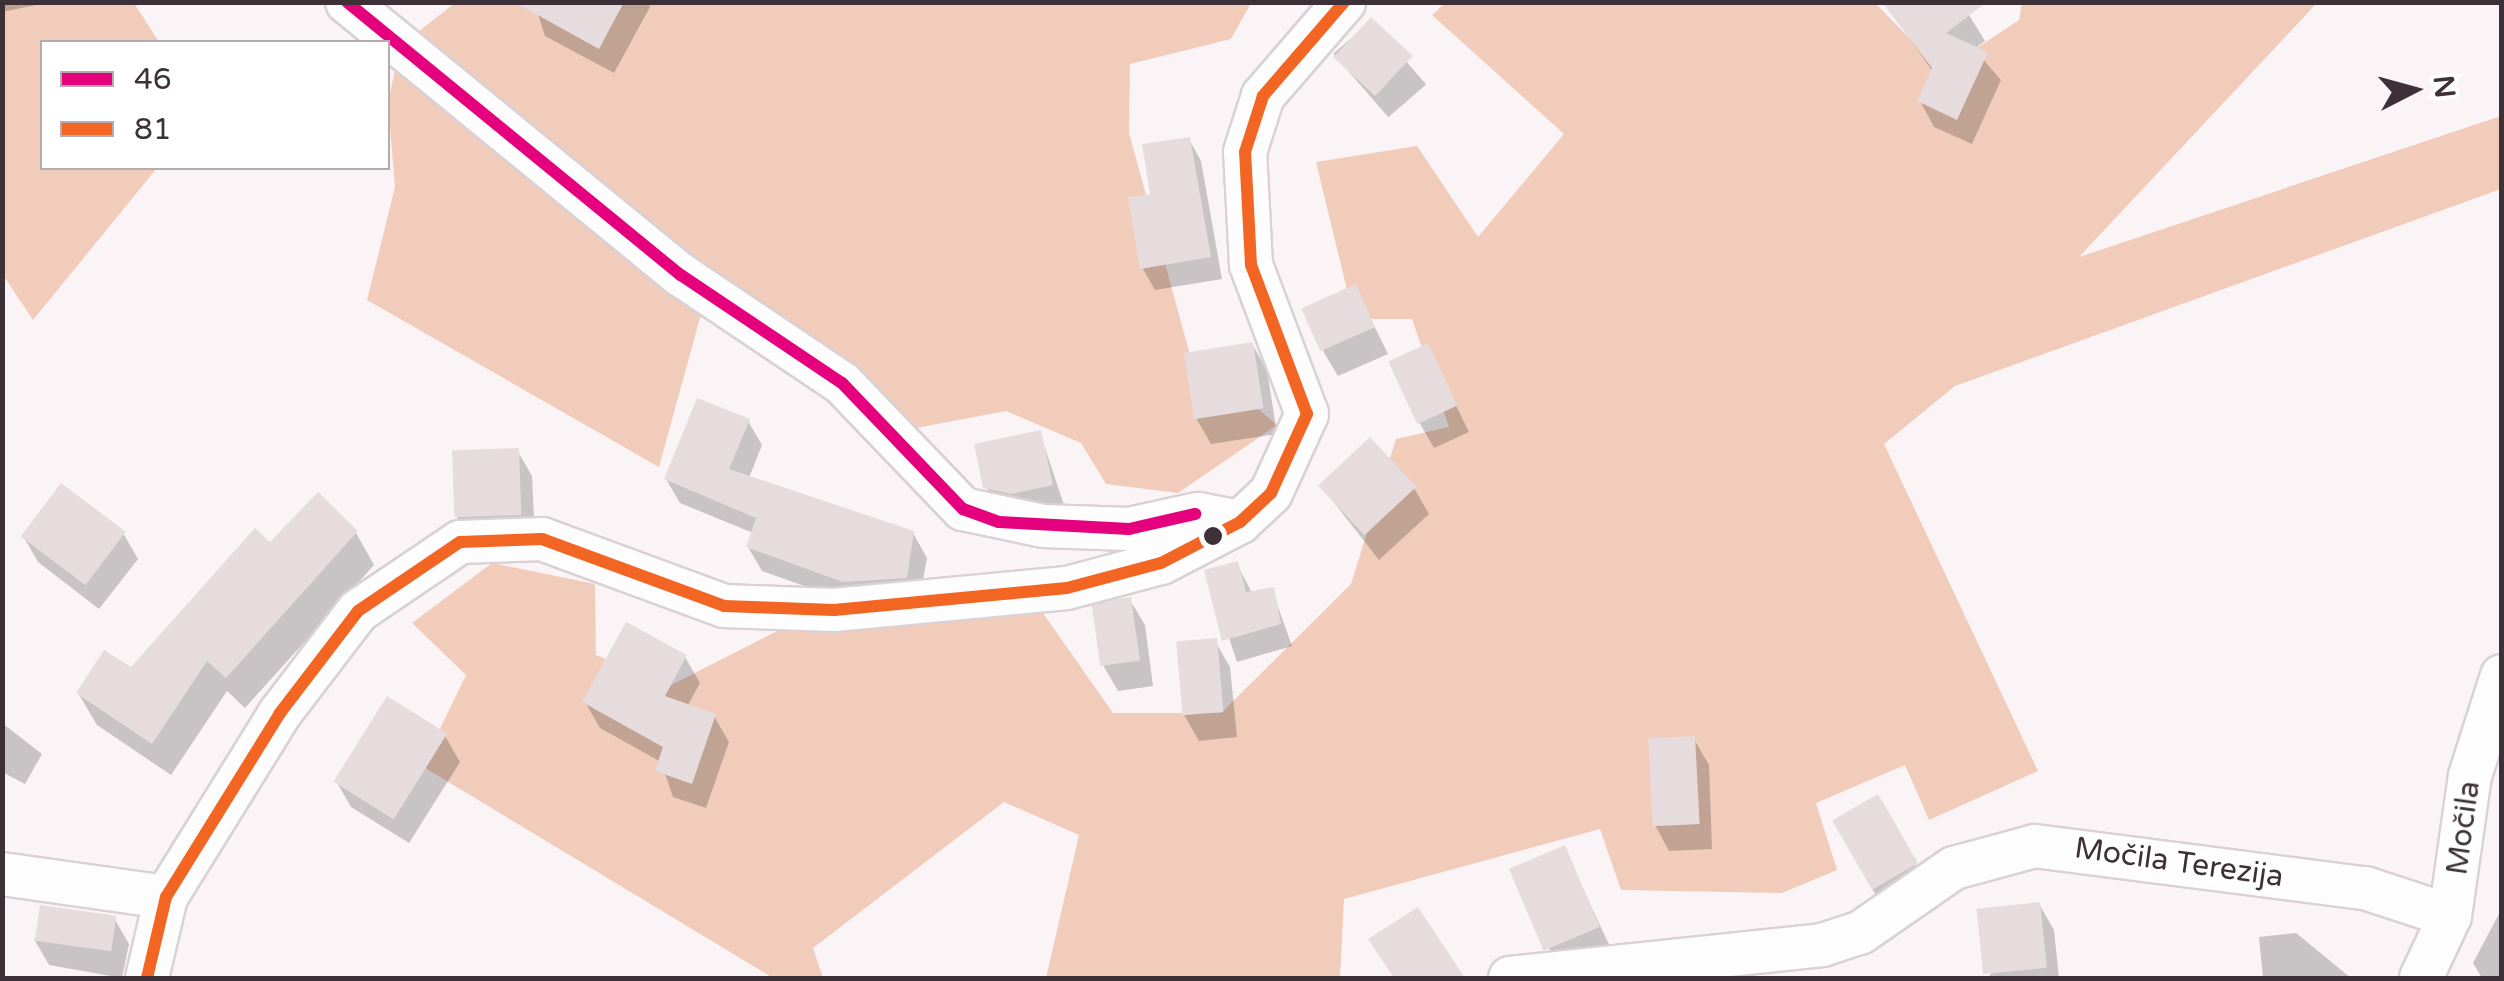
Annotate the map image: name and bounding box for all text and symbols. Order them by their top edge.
legend [40,40,390,170]
north arrow [2364,40,2464,140]
text: 46 [134,61,172,98]
text: N [2426,74,2462,100]
text: 81 [134,111,172,148]
unlabelled marker [1203,526,1223,546]
street label: Močila [2440,779,2488,877]
street label: Močila Terezija [2072,831,2286,895]

